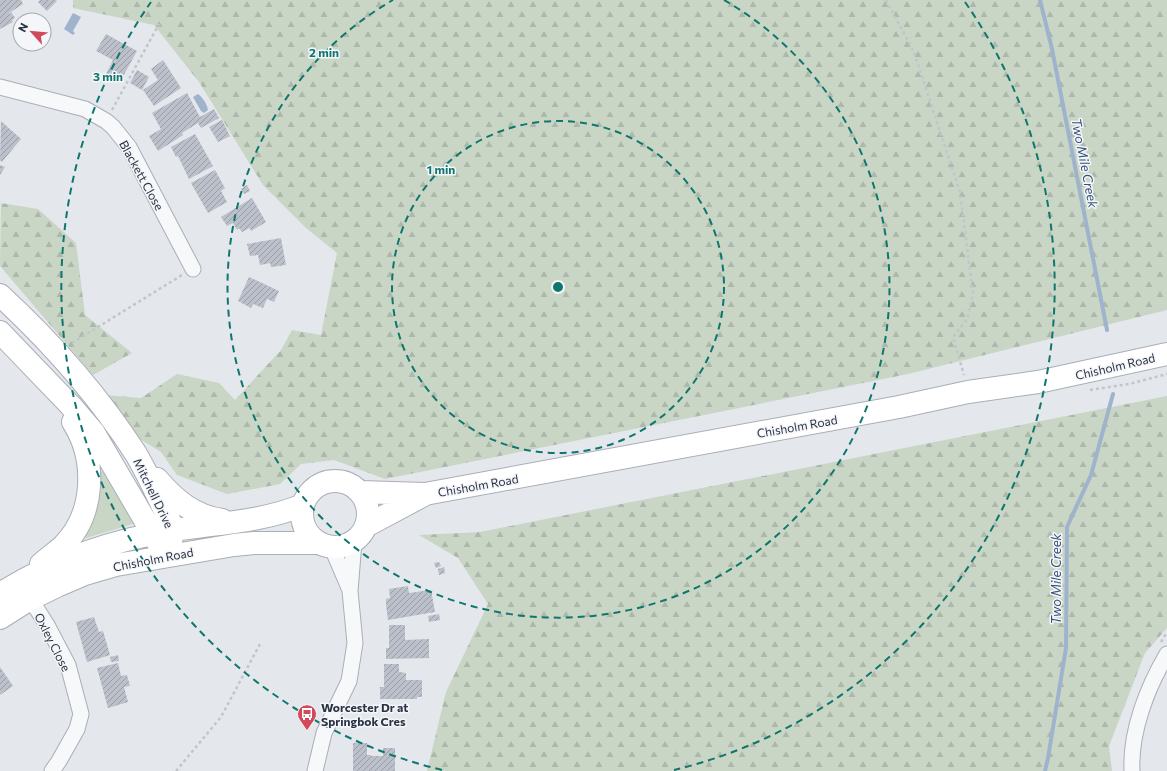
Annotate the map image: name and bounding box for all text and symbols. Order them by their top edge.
north arrow [12,12,52,52]
text: N [15,21,30,34]
text: 2 min [309,45,339,59]
text: 3 min [93,69,123,83]
water label: Two Mile Creek [1068,117,1102,210]
street label: Blackett Close [117,138,167,212]
text: 1 min [427,162,455,176]
centre of rings [551,280,565,294]
street label: Chisholm Road [1074,350,1156,382]
street label: Chisholm Road [756,412,838,440]
street label: Mitchell Drive [131,456,177,530]
street label: Chisholm Road [437,471,519,499]
water label: Two Mile Creek [1048,533,1064,625]
street label: Chisholm Road [112,544,194,574]
street label: Oxley Close [32,610,74,674]
place label: Worcester Dr at Springbok Cres [321,700,408,728]
bus stop icon: Worcester Dr at Springbok Cres [296,703,318,731]

